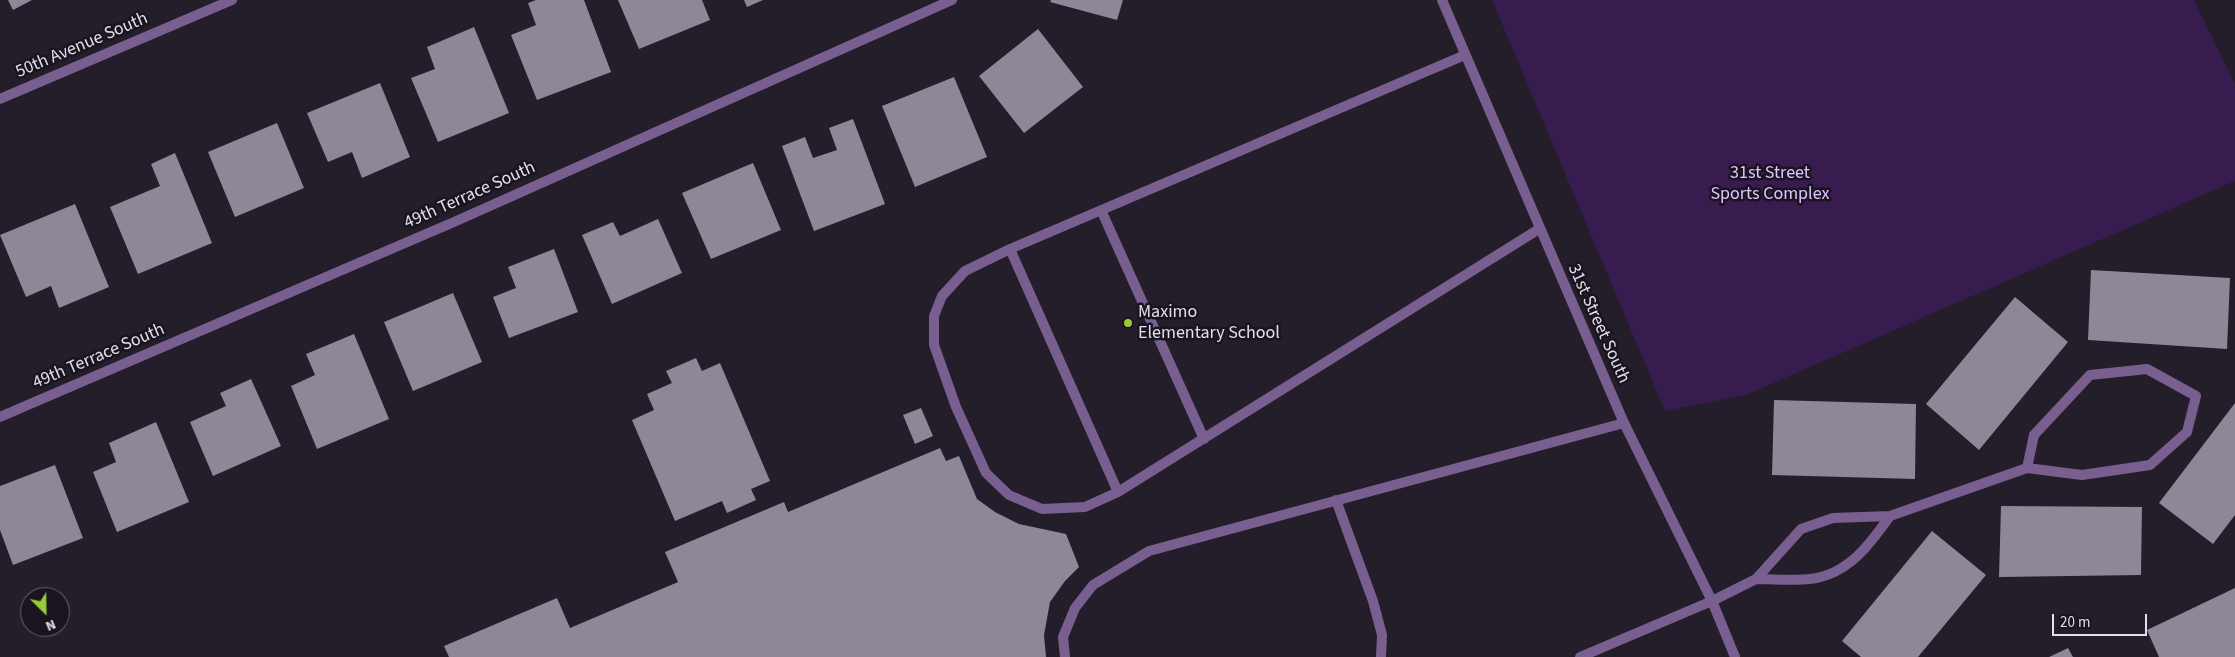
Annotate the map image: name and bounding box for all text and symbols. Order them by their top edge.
street label: 50th Avenue South [13,8,151,84]
street label: 49th Terrace South [401,157,539,235]
park label: 31st Street Sports Complex [1710,163,1830,205]
street label: 31st Street South [1562,261,1634,387]
place label: Maximo Elementary School [1138,302,1280,344]
marker: Maximo Elementary School [1122,317,1134,329]
street label: 49th Terrace South [30,319,168,395]
north arrow [20,587,70,637]
scale bar [2055,604,2150,636]
text: 20 m [2060,612,2090,633]
text: N [42,614,59,636]

